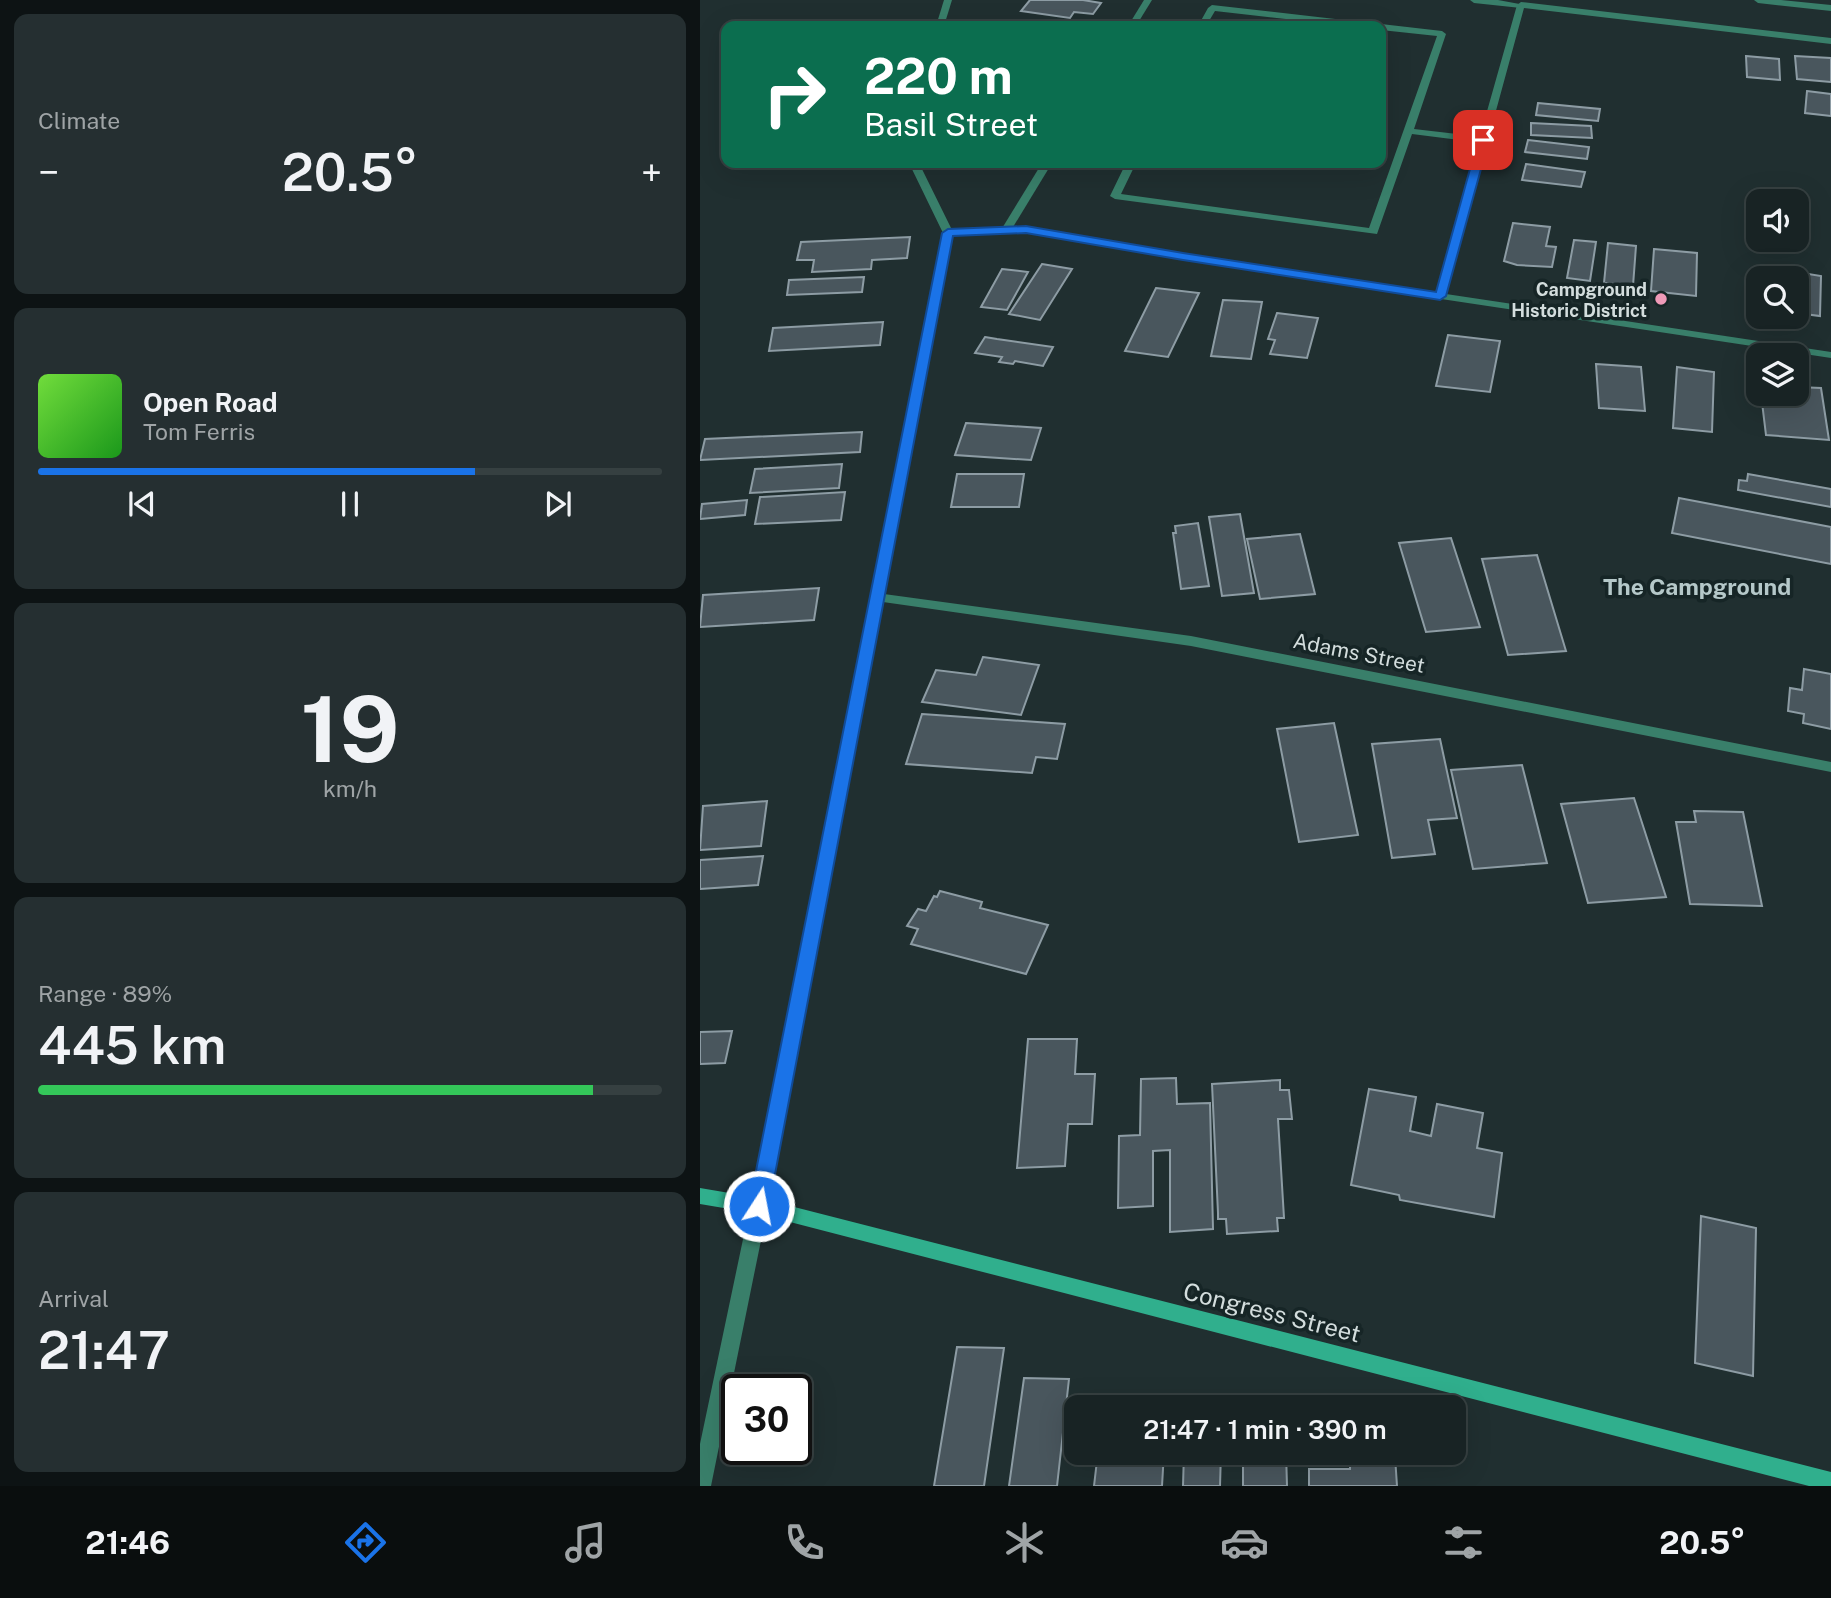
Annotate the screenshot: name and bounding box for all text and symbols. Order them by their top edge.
text: 220 m [864,47,1013,105]
icon: right [749,49,840,140]
text: Basil Street [864,106,1038,143]
text: Climate [38,107,120,134]
pin [1453,110,1513,170]
icon: arrive [1464,121,1502,159]
text: 20.5° [282,142,418,203]
text: − [38,150,59,195]
text: + [641,150,662,195]
map controls [1746,189,1809,406]
button: sound [1746,189,1809,252]
button: search [1746,266,1809,329]
place label: Campground Historic District [1511,279,1647,321]
marker: Campground Historic District [1653,291,1669,307]
button: layers [1746,343,1809,406]
text: Open Road [143,387,278,418]
text: Tom Ferris [143,418,255,445]
icon: previous [123,485,161,523]
icon: pause [331,485,369,523]
icon: next [539,485,577,523]
district label: The Campground [1603,573,1791,600]
street label: Adams Street [1291,628,1427,678]
text: 19 [301,676,399,782]
text: km/h [323,775,377,802]
text: Range · 89% [38,980,172,1007]
text: 445 km [38,1015,226,1076]
position arrow [722,1169,796,1243]
street label: Congress Street [1180,1276,1364,1348]
text: Arrival [38,1285,109,1312]
text: 21:47 [38,1320,170,1381]
speed limit sign: 30 [721,1374,812,1465]
text: 21:47 · 1 min · 390 m [1143,1414,1387,1445]
icon: directions [341,1518,390,1567]
icon: music [561,1518,610,1567]
icon: phone [780,1518,829,1567]
icon: climate [1000,1518,1049,1567]
icon: car [1220,1518,1269,1567]
icon: filters [1439,1518,1488,1567]
text: 21:46 [85,1524,170,1561]
text: 20.5° [1659,1524,1746,1561]

